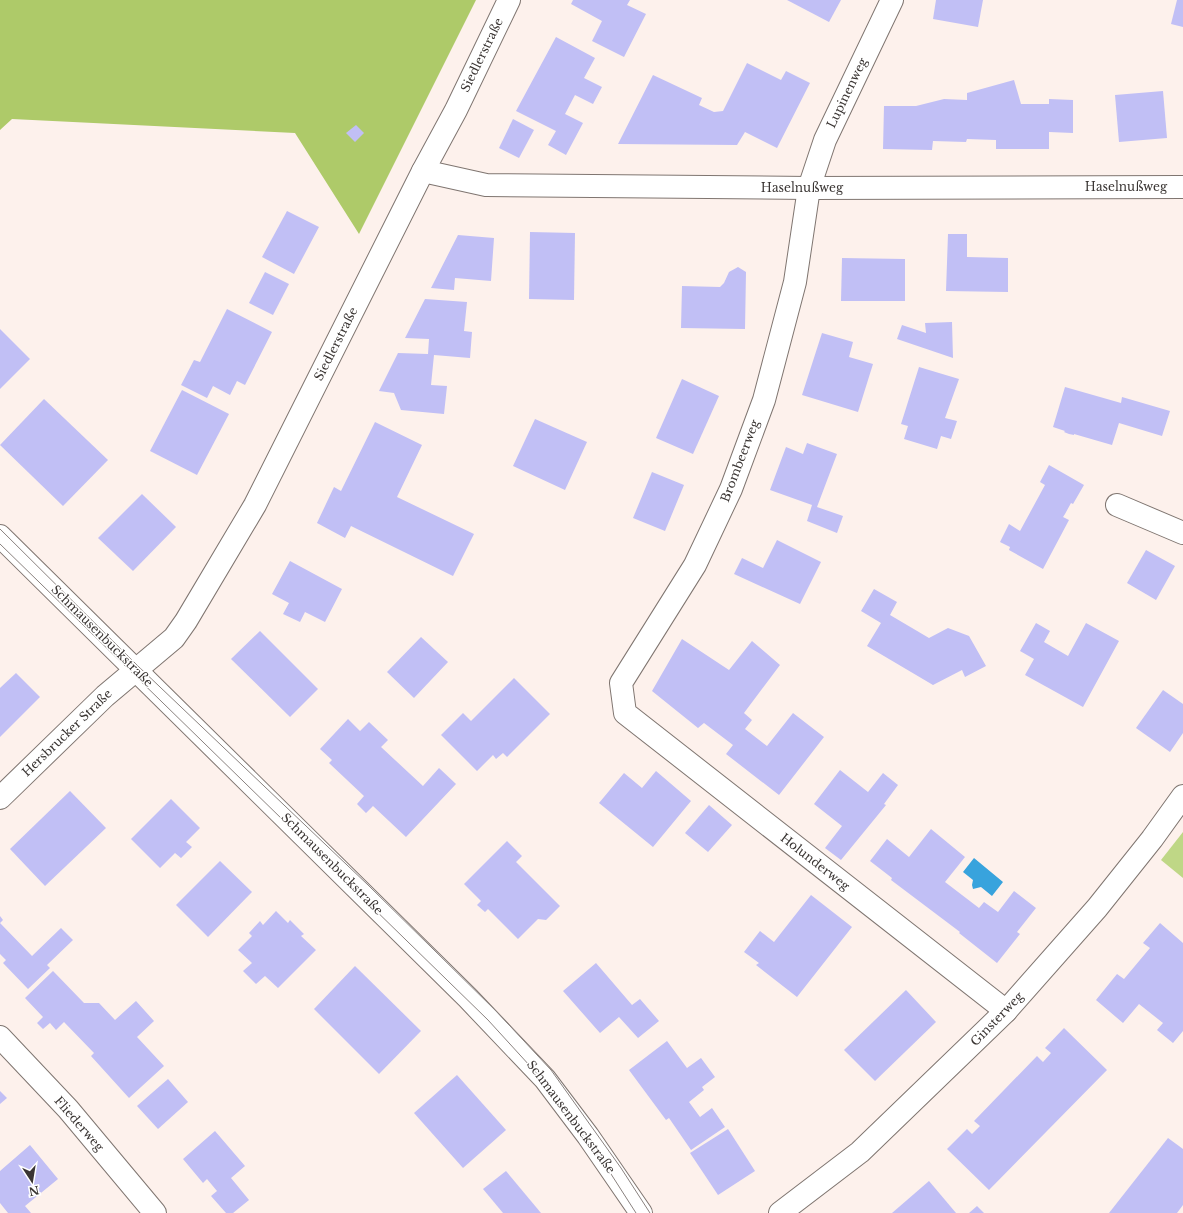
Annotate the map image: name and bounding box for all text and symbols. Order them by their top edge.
street label: Siedlerstraße [457,15,506,94]
street label: Lupinenweg [823,54,870,130]
street label: Haselnußweg [1085,179,1168,194]
street label: Haselnußweg [761,180,844,195]
street label: Siedlerstraße [311,304,361,383]
street label: Brombeerweg [717,417,762,504]
street label: Schmausenbuckstraße [48,582,156,690]
street label: Hersbrucker Straße [19,686,115,779]
street label: Schmausenbuckstraße [278,810,386,918]
street label: Holunderweg [778,830,854,894]
street label: Ginsterweg [967,988,1027,1049]
street label: Schmausenbuckstraße [524,1057,619,1176]
street label: Fliederweg [52,1093,108,1155]
north arrow [12,1161,52,1201]
text: N [27,1183,41,1199]

